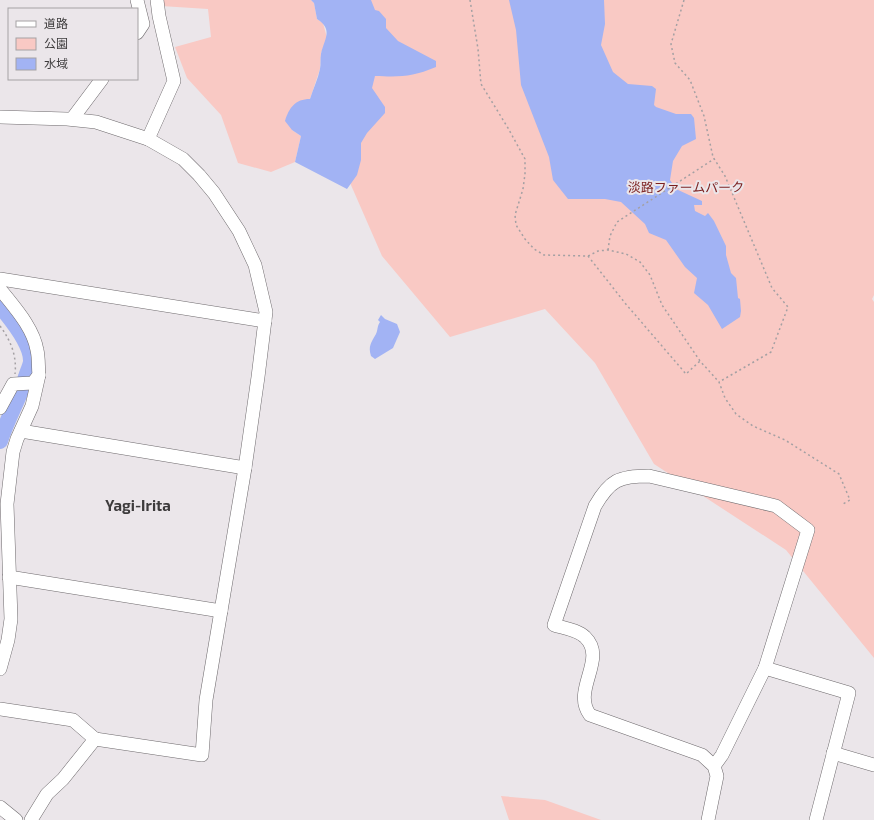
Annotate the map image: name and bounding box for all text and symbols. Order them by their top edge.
legend [8,8,138,80]
text: 道路 [44,16,68,30]
text: 公園 [44,36,68,50]
text: 水域 [44,56,68,70]
park label: 淡路ファームパーク [628,179,744,195]
district label: Yagi-Irita [105,496,171,514]

